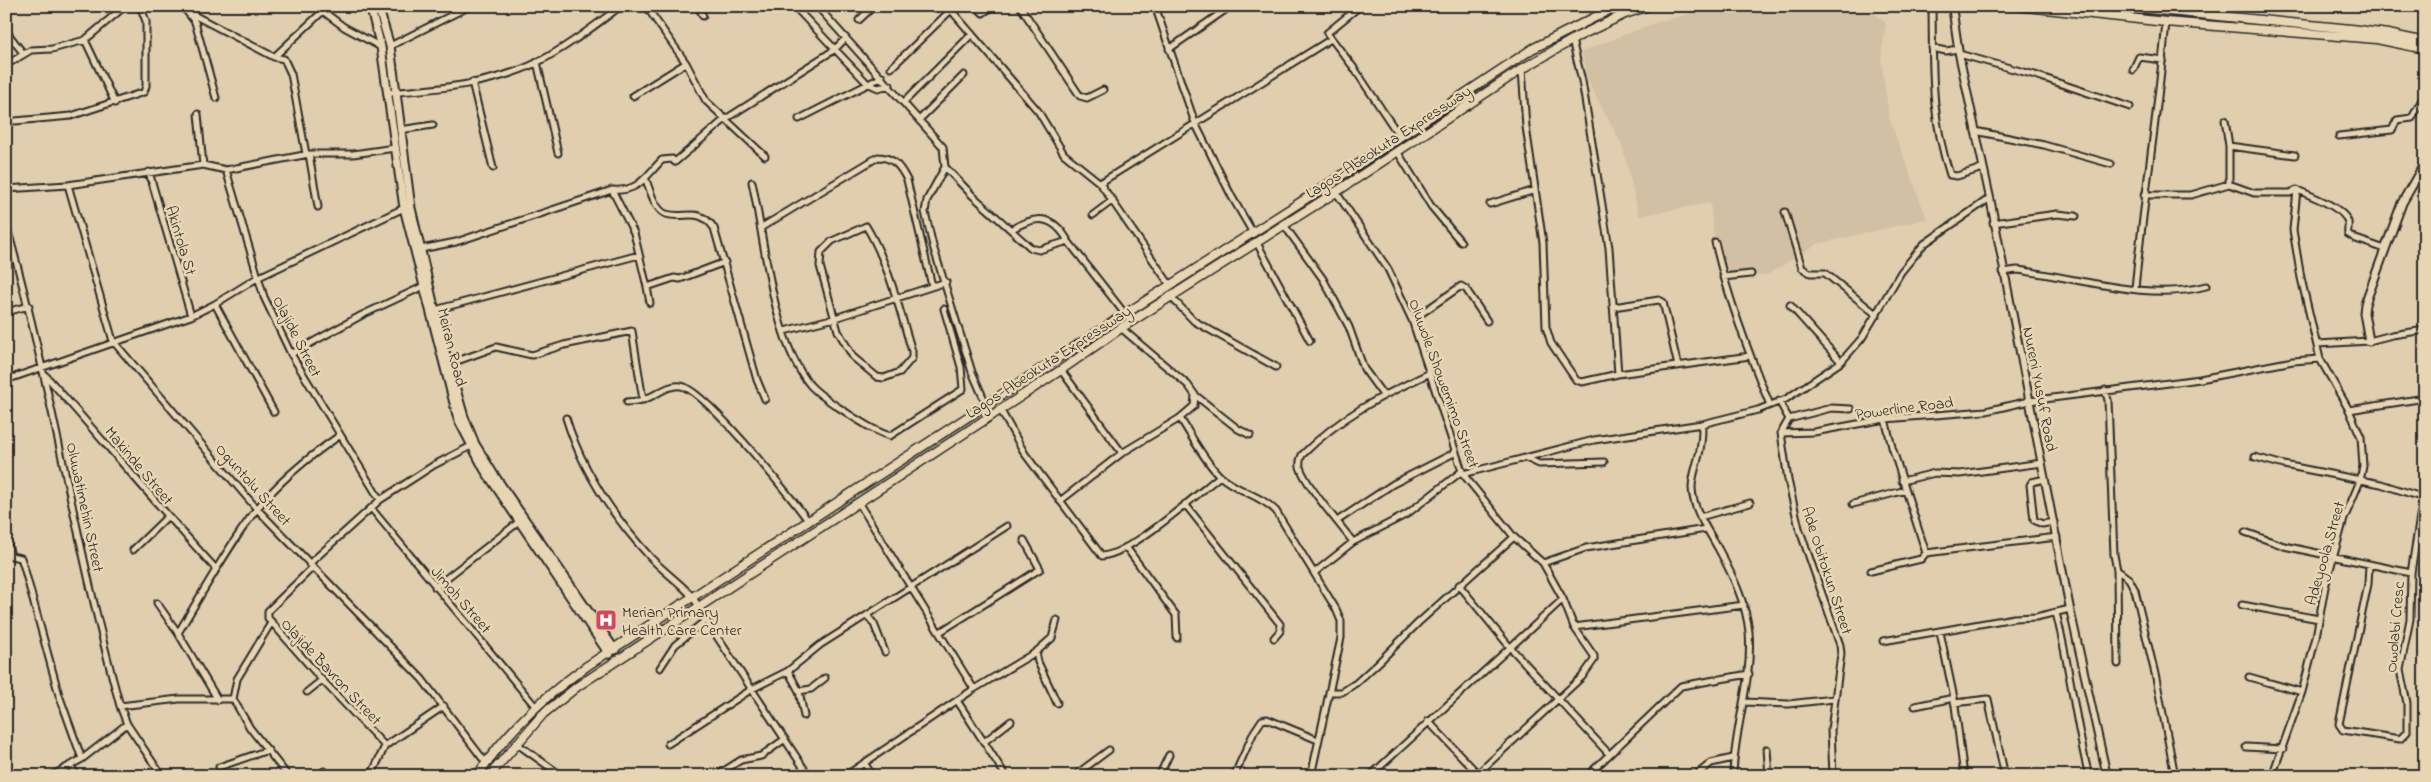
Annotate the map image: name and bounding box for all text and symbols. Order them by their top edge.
street label: Lagos-Abeokuta Expressway [1301,80,1477,205]
street label: Akintola St [158,203,202,279]
street label: Olajide Street [265,292,327,382]
street label: Oluwole Showemimo Street [1401,296,1485,472]
street label: Lagos-Abeokuta Expressway [961,300,1137,425]
street label: Meiran Road [430,306,472,389]
street label: Nureni Yusuf Road [2015,325,2063,454]
street label: Powerline Road [1854,391,1955,427]
street label: Makinde Street [98,422,179,511]
street label: Oguntolu Street [209,439,297,532]
street label: Oluwatimehin Street [59,440,110,575]
street label: Adeyoola Street [2300,498,2352,608]
street label: Ade Obitokun Street [1794,503,1858,638]
street label: Jimoh Street [424,561,497,640]
street label: Owolabi Cresc [2380,580,2412,674]
place label: Merian Primary Health Care Center [622,601,742,643]
hospital icon: Merian Primary Health Care Center [594,608,618,632]
street label: Olajide Bavron Street [274,613,387,732]

